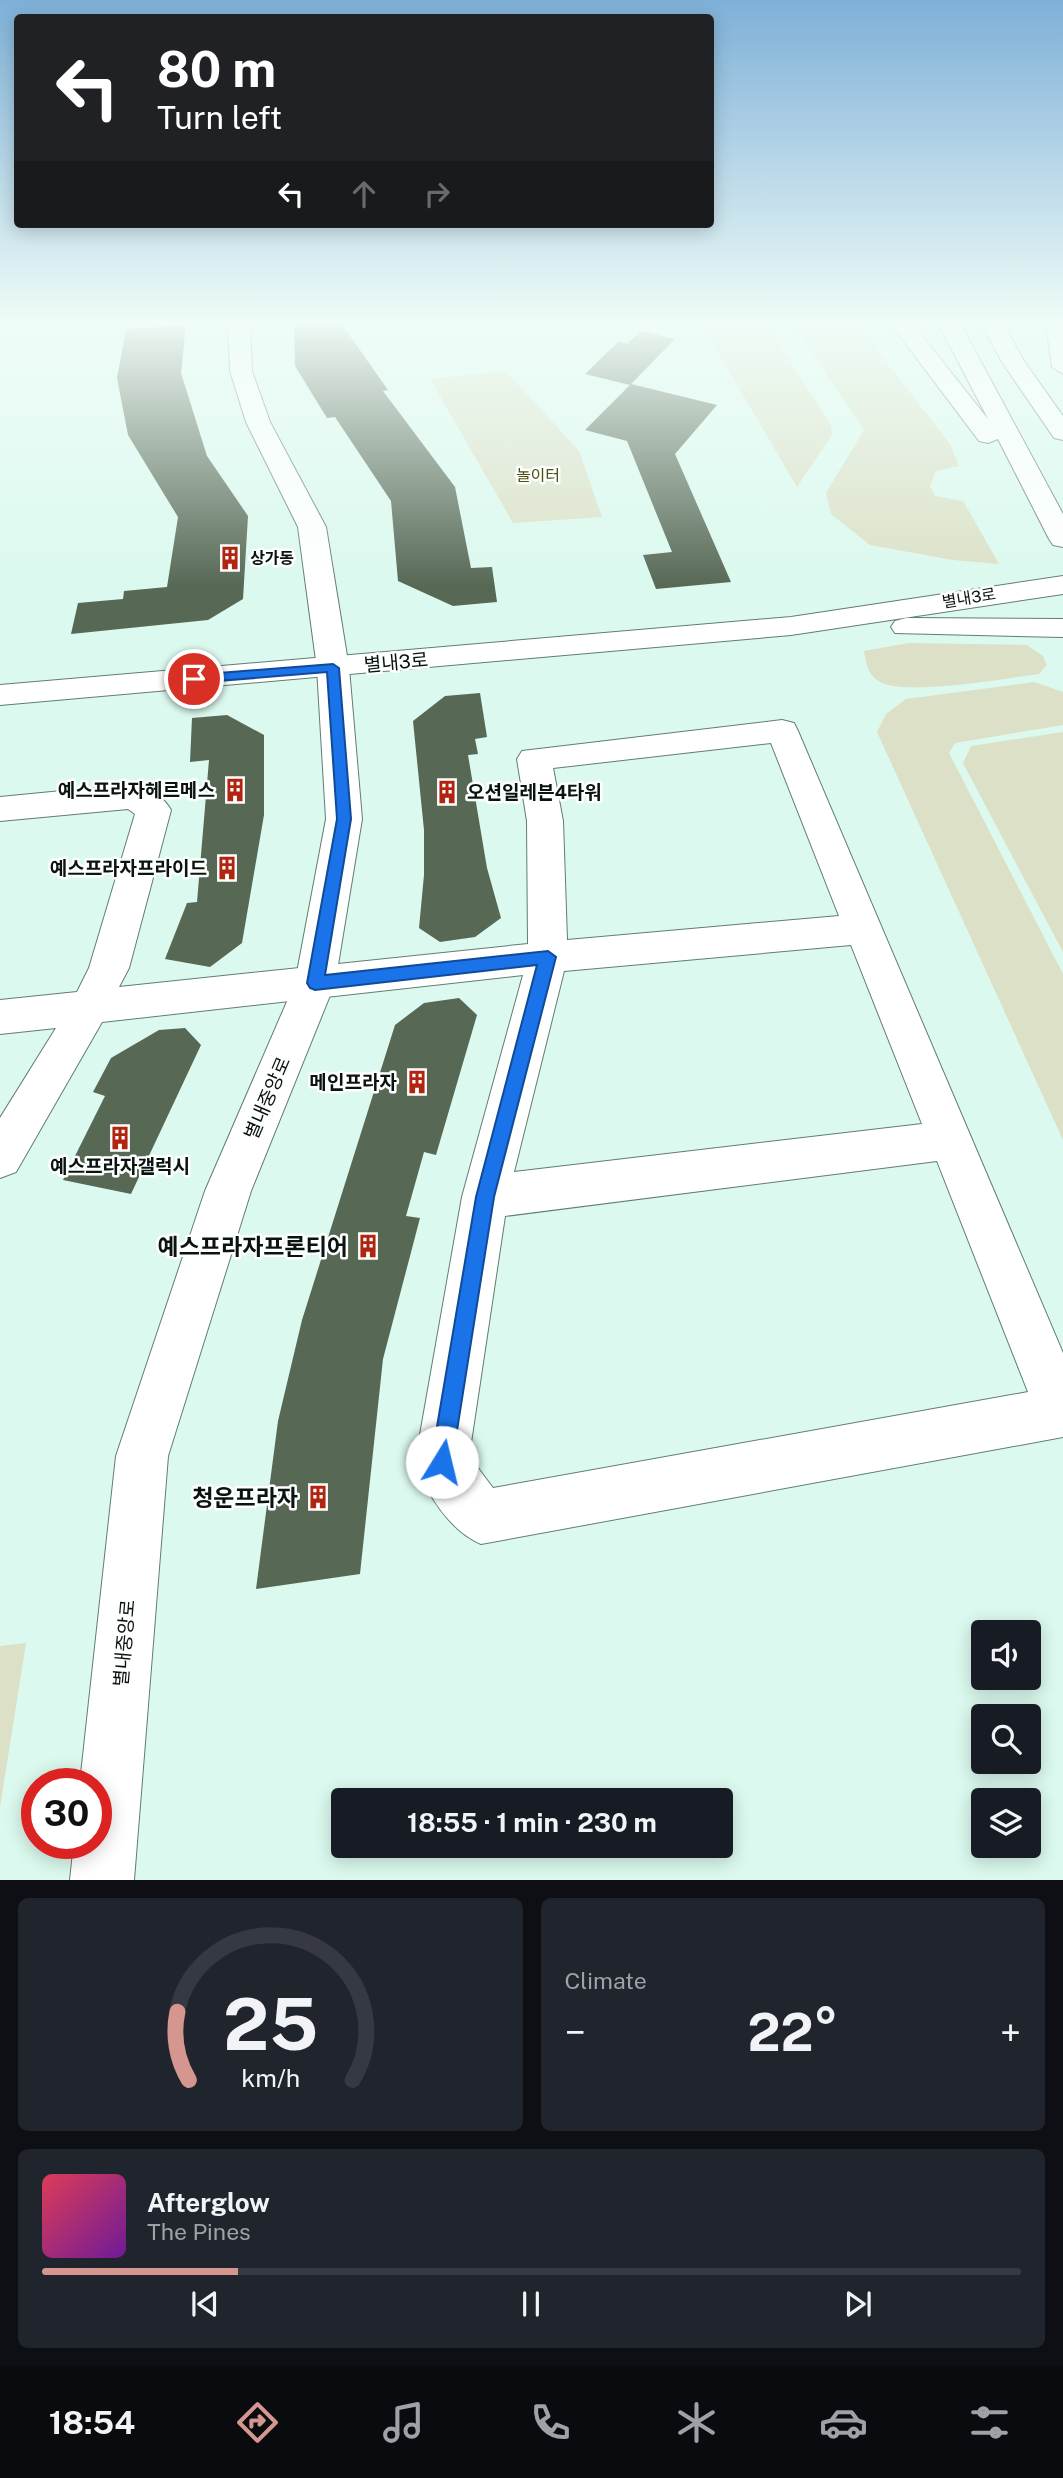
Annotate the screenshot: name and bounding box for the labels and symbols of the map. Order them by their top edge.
park label: 놀이터 [516,466,560,485]
building icon: 상가동 [216,544,244,572]
place label: 상가동 [250,549,294,568]
street label: 별내3로 [941,584,998,612]
street label: 별내3로 [363,648,429,676]
pin [164,649,224,709]
building icon: 예스프라자헤르메스 [221,776,249,804]
building icon: 오션일레븐4타워 [433,778,461,806]
place label: 예스프라자헤르메스 [58,779,215,801]
place label: 오션일레븐4타워 [467,781,602,803]
building icon: 예스프라자프라이드 [213,854,241,882]
place label: 예스프라자프라이드 [50,857,207,879]
street label: 별내중앙로 [240,1053,294,1143]
building icon: 메인프라자 [403,1068,431,1096]
place label: 메인프라자 [310,1071,398,1093]
building icon: 예스프라자갤럭시 [106,1124,134,1152]
place label: 예스프라자갤럭시 [50,1155,190,1177]
building icon: 예스프라자프론티어 [354,1232,382,1260]
place label: 예스프라자프론티어 [158,1233,348,1260]
position arrow [405,1425,479,1499]
building icon: 청운프라자 [304,1483,332,1511]
place label: 청운프라자 [192,1484,298,1511]
street label: 별내중앙로 [109,1599,139,1687]
speed limit sign: 30 [21,1768,112,1859]

